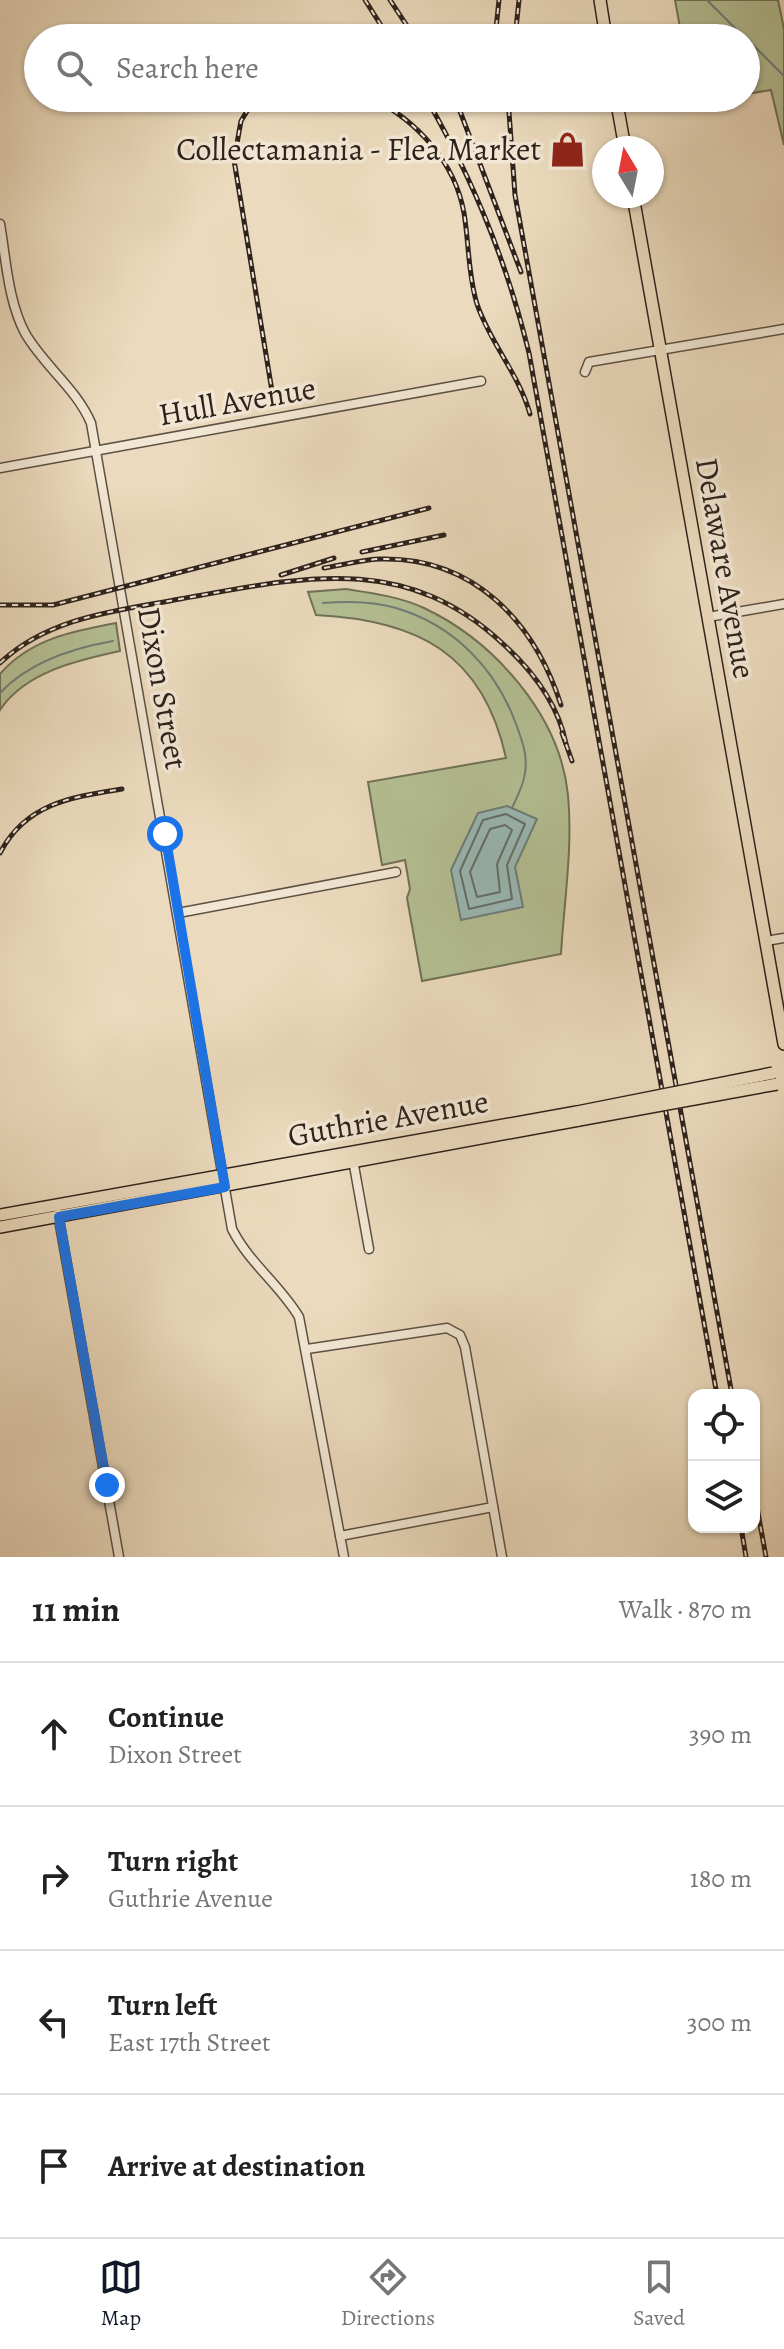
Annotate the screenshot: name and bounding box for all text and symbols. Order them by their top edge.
search box [24,24,760,112]
icon: search [52,46,96,90]
text: Search here [116,48,259,88]
place label: Collectamania - Flea Market [176,127,541,171]
shop icon: Collectamania - Flea Market [548,130,586,168]
north arrow [592,136,664,208]
street label: Hull Avenue [155,366,319,436]
street label: Delaware Avenue [685,454,767,682]
street label: Dixon Street [127,603,199,773]
route start [147,816,183,852]
street label: Guthrie Avenue [284,1079,492,1157]
map controls [688,1389,760,1533]
button: locate [688,1389,760,1461]
button: layers [688,1461,760,1533]
route end [89,1467,125,1503]
text: 11 min [32,1586,120,1633]
text: Walk · 870 m [619,1592,752,1627]
text: Continue [108,1697,224,1737]
icon: ahead [32,1712,76,1756]
text: 390 m [689,1717,752,1752]
text: Dixon Street [108,1737,242,1772]
text: Turn right [108,1841,238,1881]
icon: right [32,1856,76,1900]
text: 180 m [690,1861,752,1896]
text: Guthrie Avenue [108,1881,273,1916]
text: Turn left [108,1985,217,2025]
icon: left [32,2000,76,2044]
text: 300 m [687,2005,752,2040]
text: East 17th Street [108,2025,271,2060]
icon: arrive [32,2144,76,2188]
text: Arrive at destination [108,2146,365,2186]
tab: Map [99,2255,143,2333]
tab: Directions [341,2255,435,2333]
tab: Saved [633,2255,685,2333]

